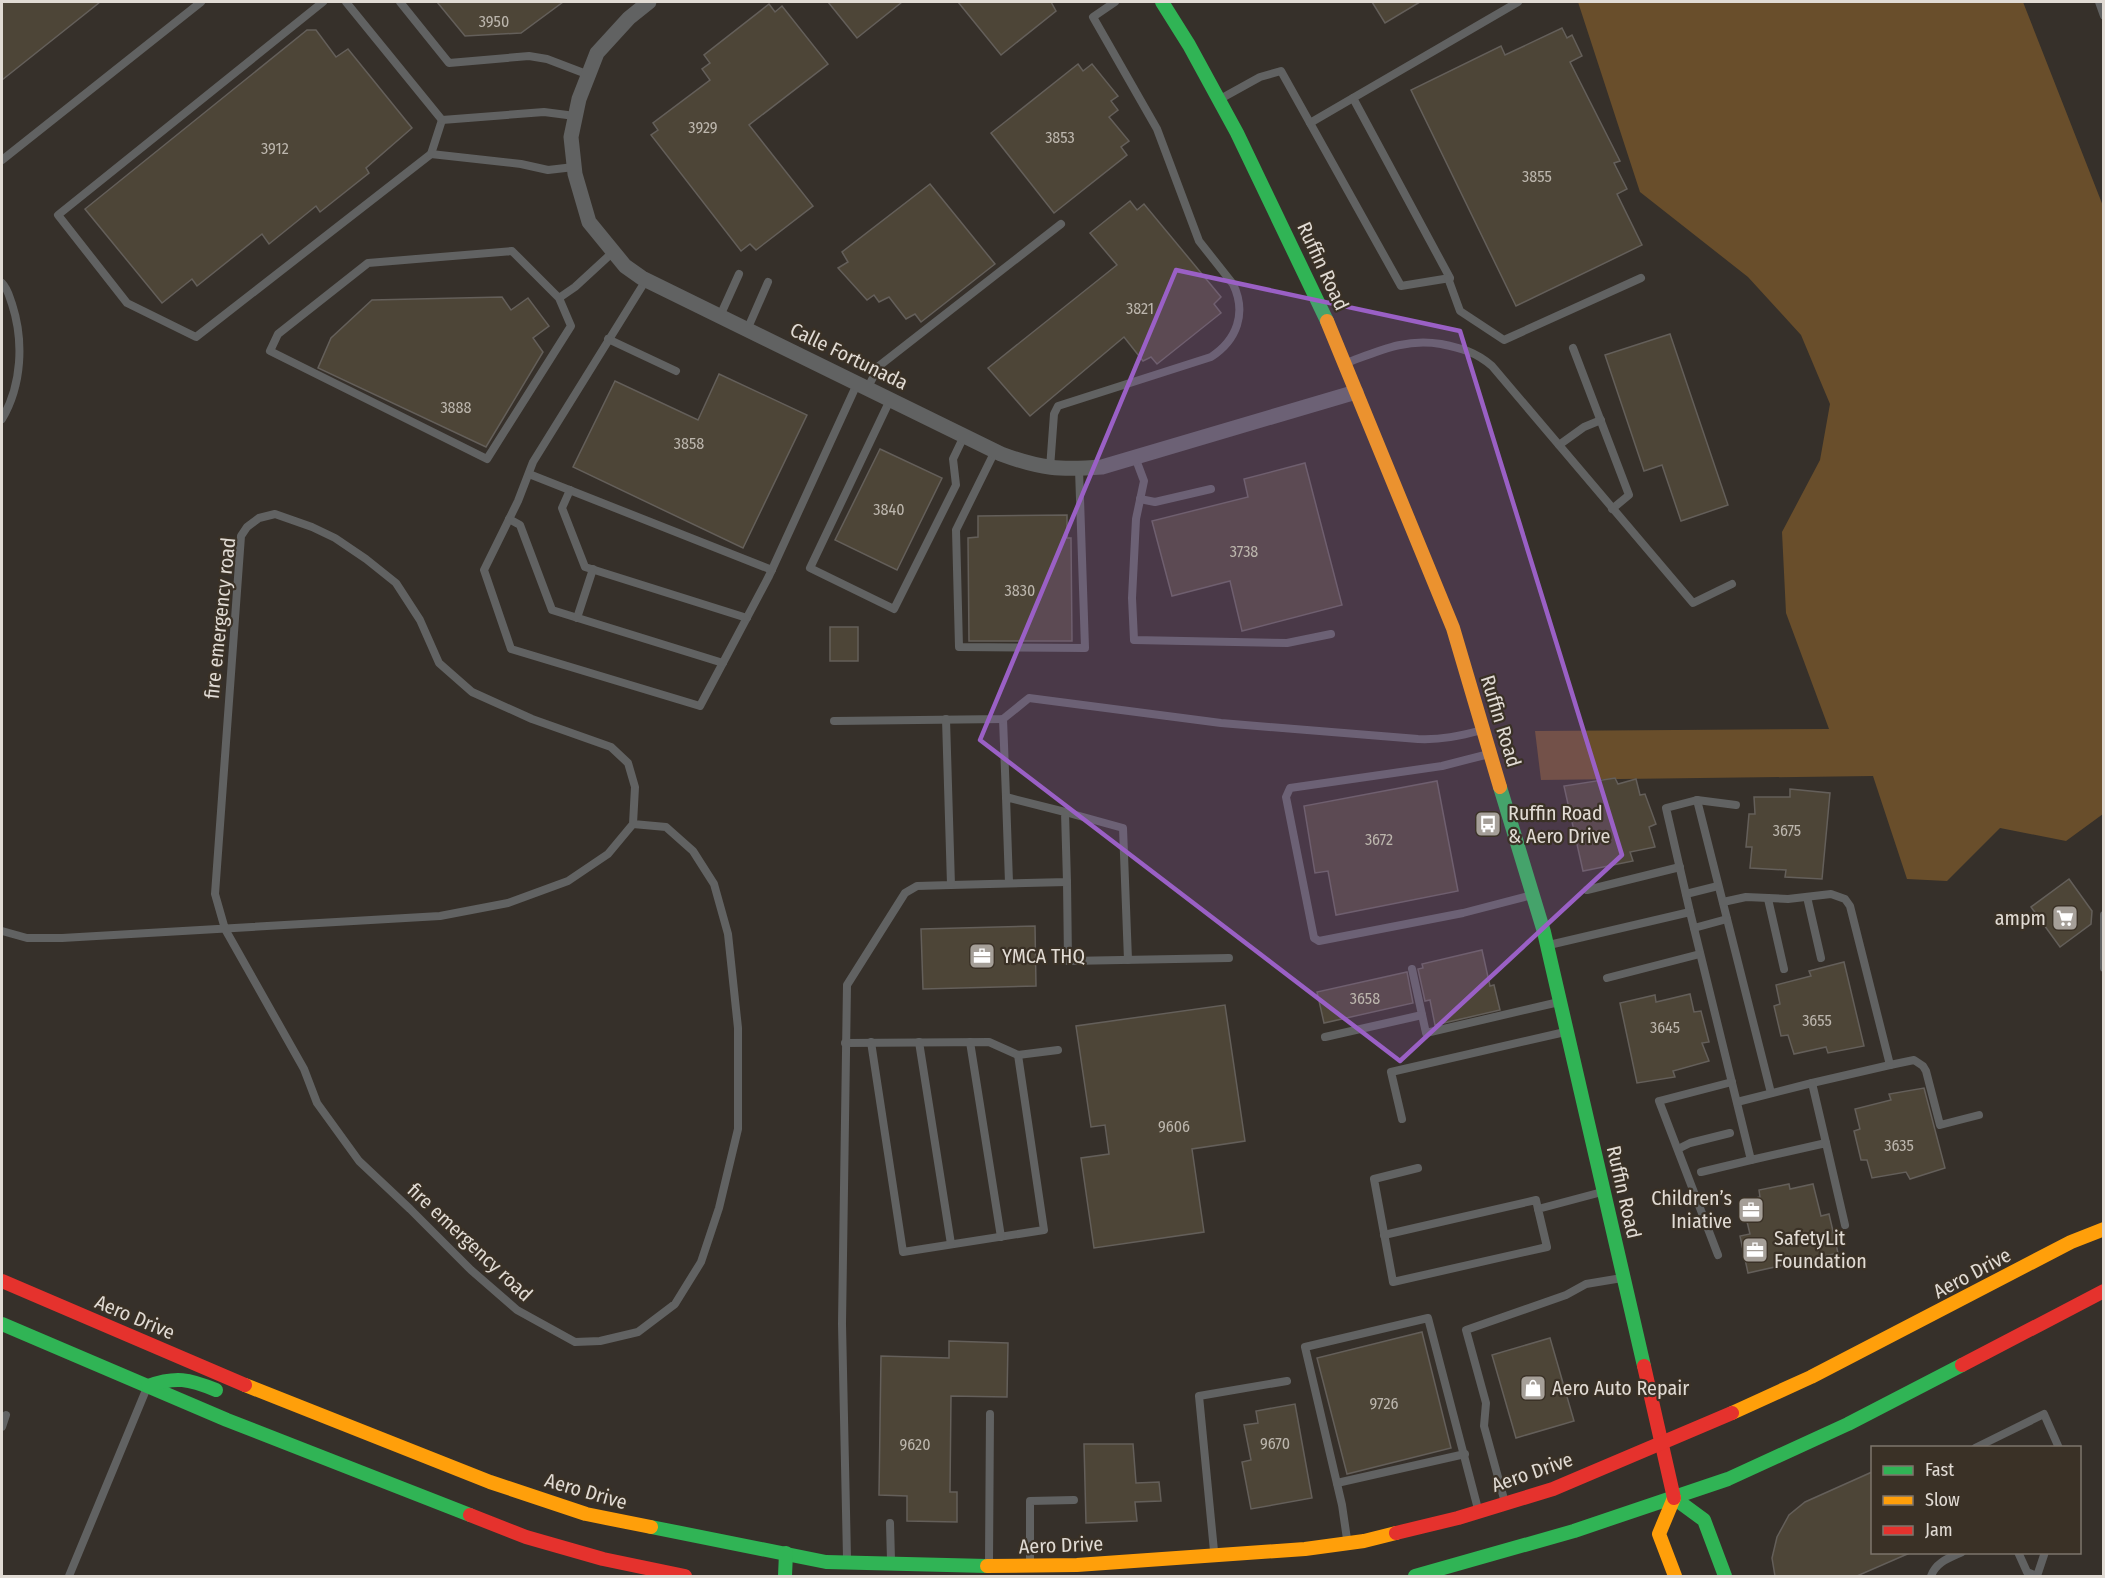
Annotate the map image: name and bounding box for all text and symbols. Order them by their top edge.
house number: 3950 [479,12,509,31]
house number: 3929 [688,118,718,137]
house number: 3853 [1045,128,1075,147]
house number: 3912 [261,139,289,158]
house number: 3855 [1522,167,1552,186]
street label: Ruffin Road [1292,218,1354,314]
house number: 3821 [1126,299,1154,318]
street label: Calle Fortunada [786,317,912,395]
house number: 3888 [440,398,472,417]
house number: 3858 [674,434,704,453]
house number: 3840 [873,500,905,519]
street label: fire emergency road [200,536,240,700]
house number: 3738 [1230,542,1258,561]
house number: 3830 [1005,581,1035,600]
street label: Ruffin Road [1476,672,1526,770]
place label: Ruffin Road & Aero Drive [1508,801,1610,848]
bus stop icon: Ruffin Road & Aero Drive [1473,809,1503,839]
house number: 3675 [1773,821,1801,840]
house number: 3672 [1365,830,1393,849]
supermarket icon: ampm [2050,903,2080,933]
place label: ampm [1995,906,2046,930]
office icon: YMCA THQ [967,941,997,971]
place label: YMCA THQ [1002,944,1085,968]
house number: 3658 [1350,989,1380,1008]
house number: 3655 [1802,1011,1832,1030]
house number: 3645 [1650,1018,1680,1037]
house number: 9606 [1158,1117,1190,1136]
house number: 3635 [1884,1136,1914,1155]
street label: Ruffin Road [1602,1143,1646,1241]
street label: fire emergency road [402,1178,538,1306]
place label: Children’s Iniative [1651,1186,1732,1233]
office icon: Children’s Iniative [1736,1195,1766,1225]
place label: SafetyLit Foundation [1774,1226,1867,1273]
office icon: SafetyLit Foundation [1740,1235,1770,1265]
street label: Aero Drive [1929,1243,2015,1303]
street label: Aero Drive [91,1289,179,1345]
shop icon: Aero Auto Repair [1518,1373,1548,1403]
place label: Aero Auto Repair [1552,1376,1689,1400]
house number: 9726 [1370,1394,1398,1413]
house number: 9670 [1260,1434,1290,1453]
house number: 9620 [900,1435,930,1454]
legend [1871,1446,2081,1554]
street label: Aero Drive [1488,1447,1576,1497]
text: Fast [1925,1459,1954,1481]
street label: Aero Drive [542,1468,630,1514]
text: Slow [1925,1489,1960,1511]
text: Jam [1925,1519,1953,1541]
street label: Aero Drive [1018,1532,1104,1558]

